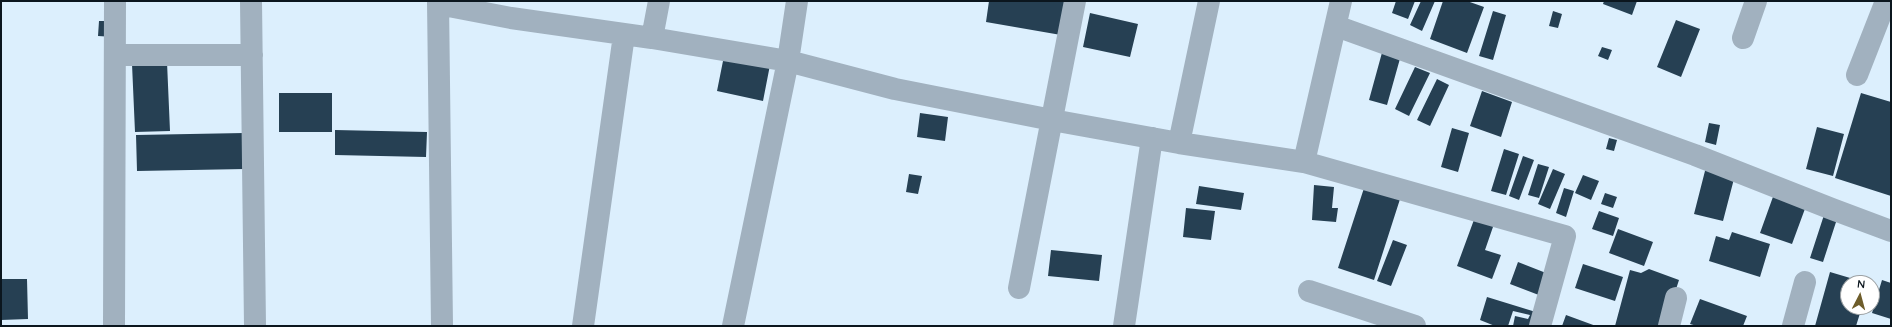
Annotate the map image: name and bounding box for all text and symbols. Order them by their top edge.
north arrow [1840,275,1880,315]
text: N [1856,277,1866,291]

